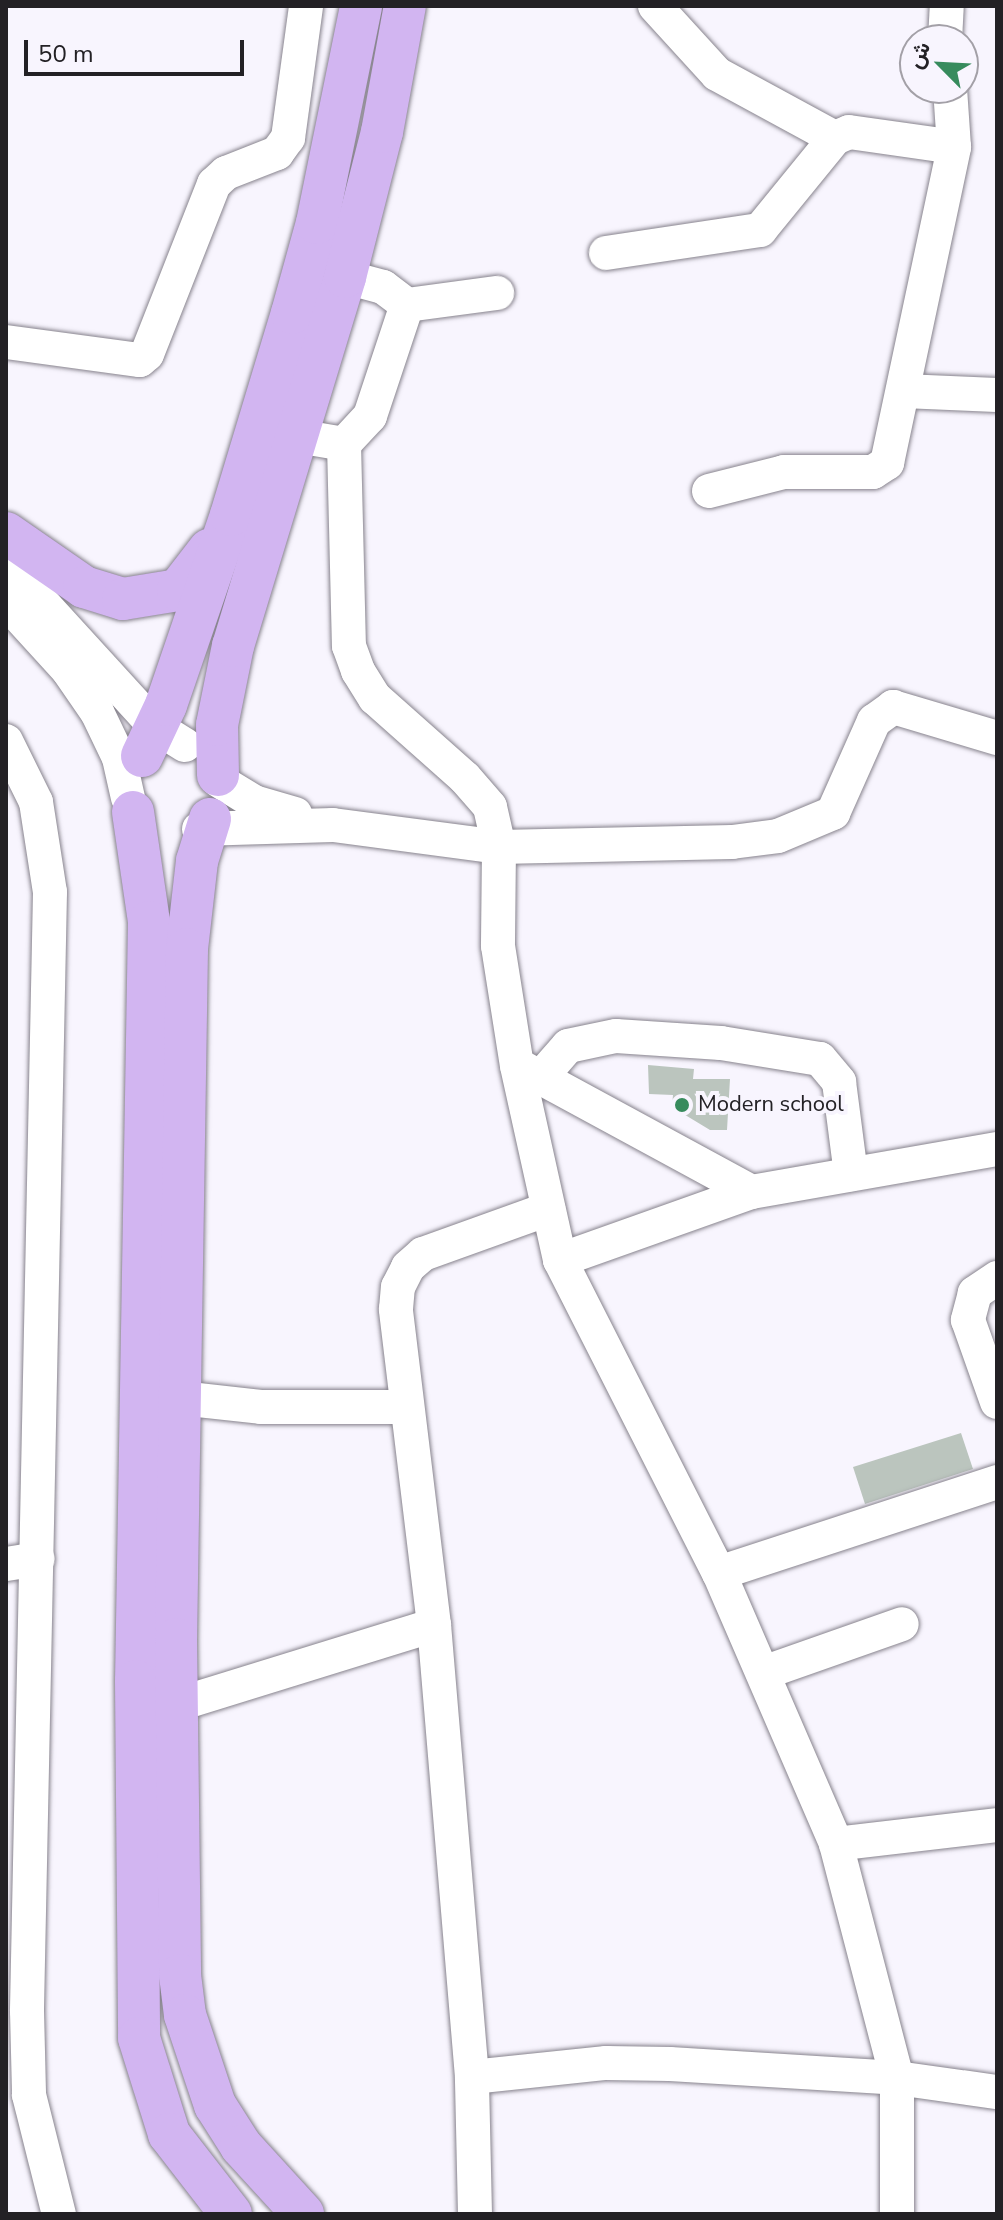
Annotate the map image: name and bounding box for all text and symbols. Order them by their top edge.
scale bar [28,24,248,74]
north arrow [899,24,979,104]
text: ش [900,37,938,73]
text: 50 m [38,38,94,70]
place label: Modern school [698,1092,844,1118]
marker: Modern school [673,1096,691,1114]

